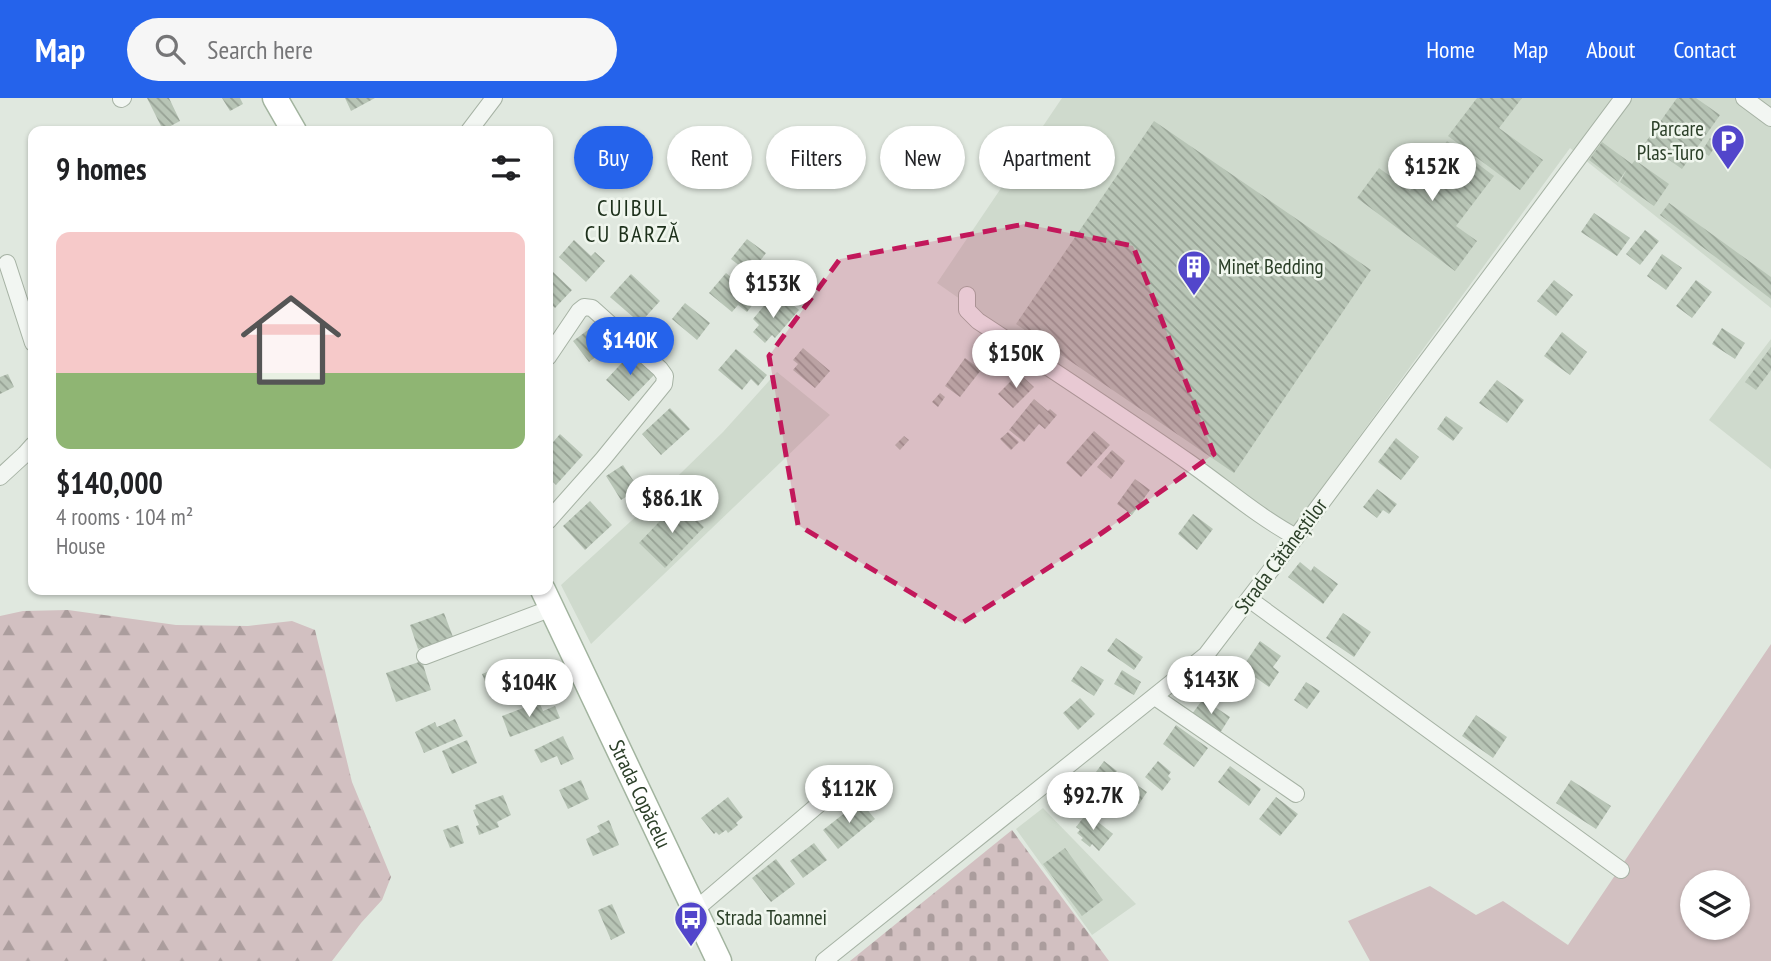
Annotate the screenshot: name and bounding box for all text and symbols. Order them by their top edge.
search box [127,18,617,81]
text: Map [35,28,85,71]
icon: search [151,30,189,68]
text: Search here [207,33,313,66]
text: Home [1426,34,1475,65]
text: Map [1513,34,1548,65]
text: About [1586,34,1635,65]
text: Contact [1673,34,1736,65]
place label: Parcare Plas-Turo [1637,115,1704,166]
parking icon: Parcare Plas-Turo [1709,122,1747,171]
chip: Buy [574,126,653,189]
chip: Rent [667,126,752,189]
chip: Filters [766,126,866,189]
chip: New [880,126,965,189]
chip: Apartment [979,126,1115,189]
pin: $152K [1383,144,1481,203]
text: 9 homes [56,149,147,188]
icon: filters [487,149,525,187]
text: $152K [1404,151,1460,180]
district label: CUIBUL CU BARZĂ [585,193,681,248]
building icon: Minet Bedding [1175,248,1213,297]
place label: Minet Bedding [1218,253,1324,280]
pin: $153K [724,260,822,320]
text: $153K [745,268,801,297]
icon: home [228,277,354,403]
pin: $140K [581,317,679,377]
text: $140K [602,325,658,354]
pin: $150K [967,330,1065,390]
text: $150K [988,338,1044,367]
text: $140,000 [56,463,163,502]
pin: $86.1K [615,476,729,535]
text: $86.1K [642,483,702,512]
street label: Strada Cătăneștilor [1228,492,1333,619]
text: 4 rooms · 104 m² [56,502,193,531]
text: House [56,531,106,560]
pin: $143K [1162,656,1260,716]
pin: $104K [480,660,578,719]
text: $143K [1183,664,1239,693]
text: $104K [501,667,557,696]
street label: Strada Copăcelu [603,736,677,852]
pin: $112K [800,766,898,825]
pin: $92.7K [1036,772,1150,832]
text: $112K [821,773,877,802]
text: $92.7K [1063,780,1123,809]
map controls [1680,870,1750,940]
button: layers [1680,870,1750,940]
bus stop icon: Strada Toamnei [672,899,710,948]
place label: Strada Toamnei [716,904,827,931]

